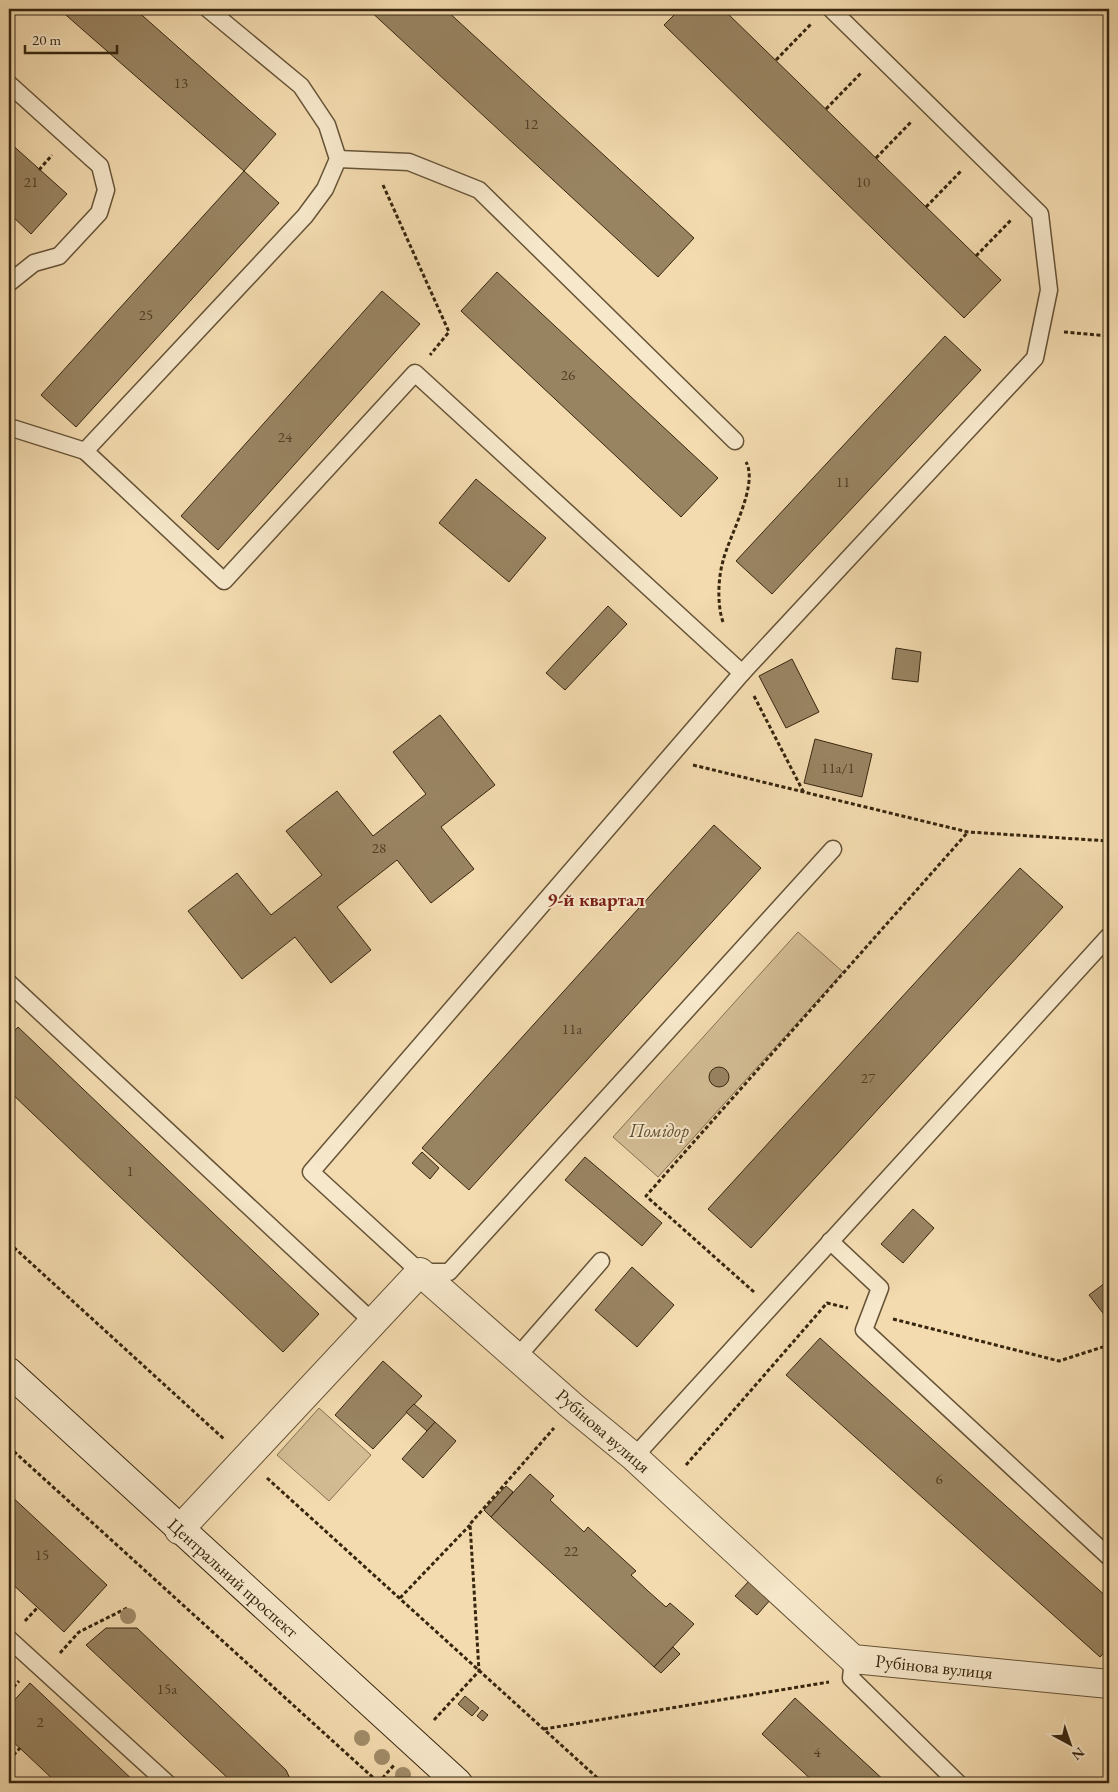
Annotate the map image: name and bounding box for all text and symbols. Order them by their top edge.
scale bar [25,22,118,54]
text: 20 m [32,30,61,49]
house number: 13 [174,73,188,92]
house number: 12 [524,114,539,133]
house number: 21 [24,172,38,191]
house number: 10 [856,172,870,191]
house number: 25 [139,305,153,324]
house number: 26 [561,365,575,384]
house number: 24 [278,427,293,446]
house number: 11 [836,472,850,491]
house number: 11а/1 [821,758,855,777]
house number: 28 [372,838,386,857]
district label: 9-й квартал [547,887,645,912]
house number: 11а [562,1019,582,1038]
house number: 27 [861,1068,876,1087]
park label: Помідор [628,1119,689,1143]
house number: 1 [126,1161,134,1180]
street label: Рубінова вулиця [551,1383,655,1478]
house number: 6 [935,1469,943,1488]
street label: Центральний проспект [163,1513,304,1643]
house number: 22 [564,1541,579,1560]
house number: 15 [35,1545,49,1564]
street label: Рубінова вулиця [874,1649,994,1684]
house number: 15а [157,1679,177,1698]
house number: 2 [36,1712,44,1731]
north arrow [1046,1720,1096,1770]
house number: 4 [813,1742,821,1761]
text: N [1068,1743,1088,1765]

